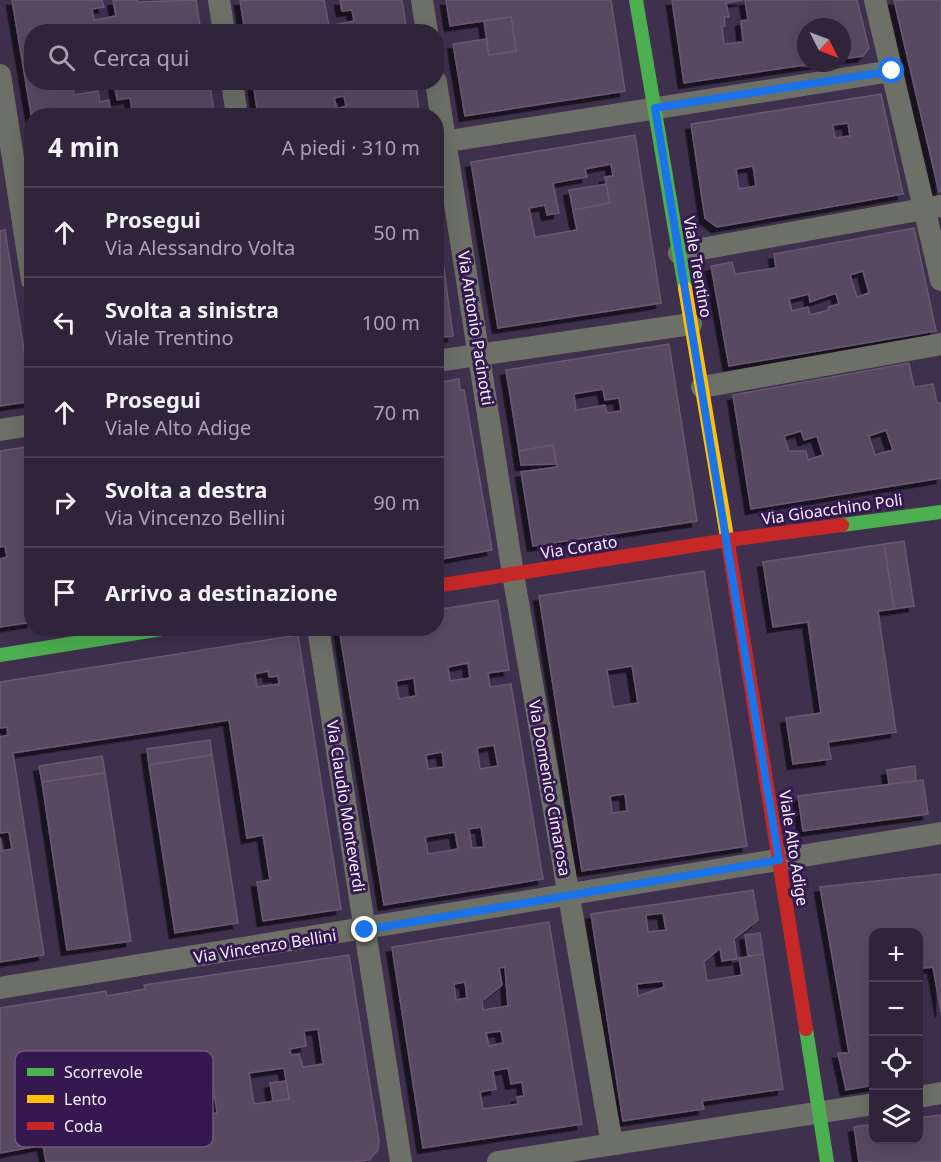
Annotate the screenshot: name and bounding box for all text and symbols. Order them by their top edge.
north arrow [797,18,851,72]
search box [24,24,444,90]
icon: search [45,41,78,74]
text: Cerca qui [93,42,189,72]
route start [878,57,904,83]
text: 4 min [48,129,120,165]
text: A piedi · 310 m [282,134,420,161]
text: Prosegui [105,204,201,234]
street label: Viale Trentino [678,214,718,320]
icon: ahead [48,216,81,249]
text: 50 m [373,219,420,246]
text: Via Alessandro Volta [105,234,295,261]
street label: Via Antonio Pacinotti [453,249,499,407]
text: Svolta a sinistra [105,294,279,324]
icon: left [48,306,81,339]
text: 100 m [362,309,420,336]
text: Viale Trentino [105,324,233,351]
text: Prosegui [105,384,201,414]
icon: ahead [48,396,81,429]
text: 70 m [373,399,420,426]
text: Viale Alto Adige [105,414,251,441]
text: Svolta a destra [105,474,268,504]
icon: right [48,486,81,519]
street label: Via Gioacchino Poli [760,488,904,530]
text: 90 m [373,489,420,516]
text: Via Vincenzo Bellini [105,504,285,531]
street label: Via Corato [539,530,619,564]
icon: arrive [48,576,81,609]
text: Arrivo a destinazione [105,577,338,607]
street label: Via Domenico Cimarosa [524,698,576,878]
street label: Via Claudio Monteverdi [322,718,370,894]
street label: Viale Alto Adige [774,788,814,908]
route end [351,916,377,942]
street label: Via Vincenzo Bellini [192,924,338,968]
map controls [869,928,923,1144]
button: + [869,928,923,982]
button: − [869,982,923,1036]
button: locate [869,1036,923,1090]
legend [15,1051,213,1147]
text: Scorrevole [64,1061,143,1083]
text: Lento [64,1088,107,1110]
button: layers [869,1090,923,1144]
text: Coda [64,1115,103,1137]

